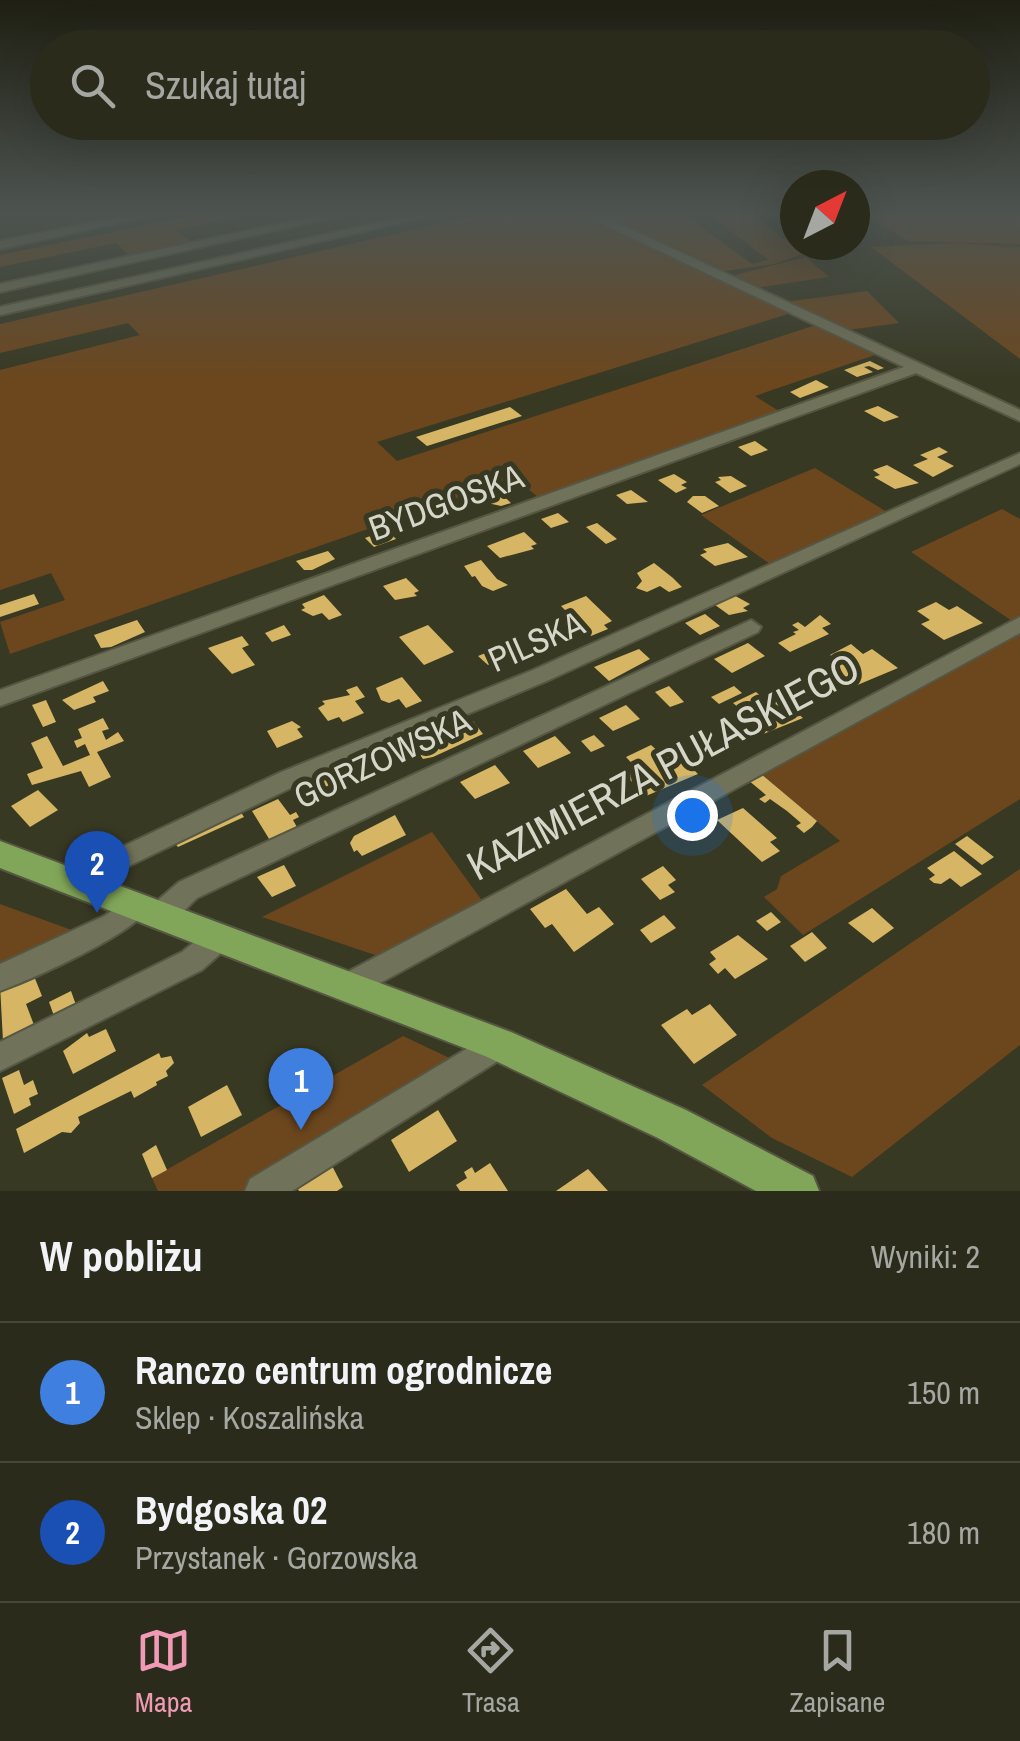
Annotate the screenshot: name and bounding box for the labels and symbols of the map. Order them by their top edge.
north arrow [780,170,870,260]
street label: BYDGOSKA [362,452,531,552]
street label: PILSKA [481,599,592,683]
street label: KAZIMIERZA PUŁASKIEGO [457,639,869,893]
street label: GORZOWSKA [286,696,479,819]
your location [667,790,718,841]
pin: 2 [64,830,130,913]
pin: 1 [268,1048,334,1130]

